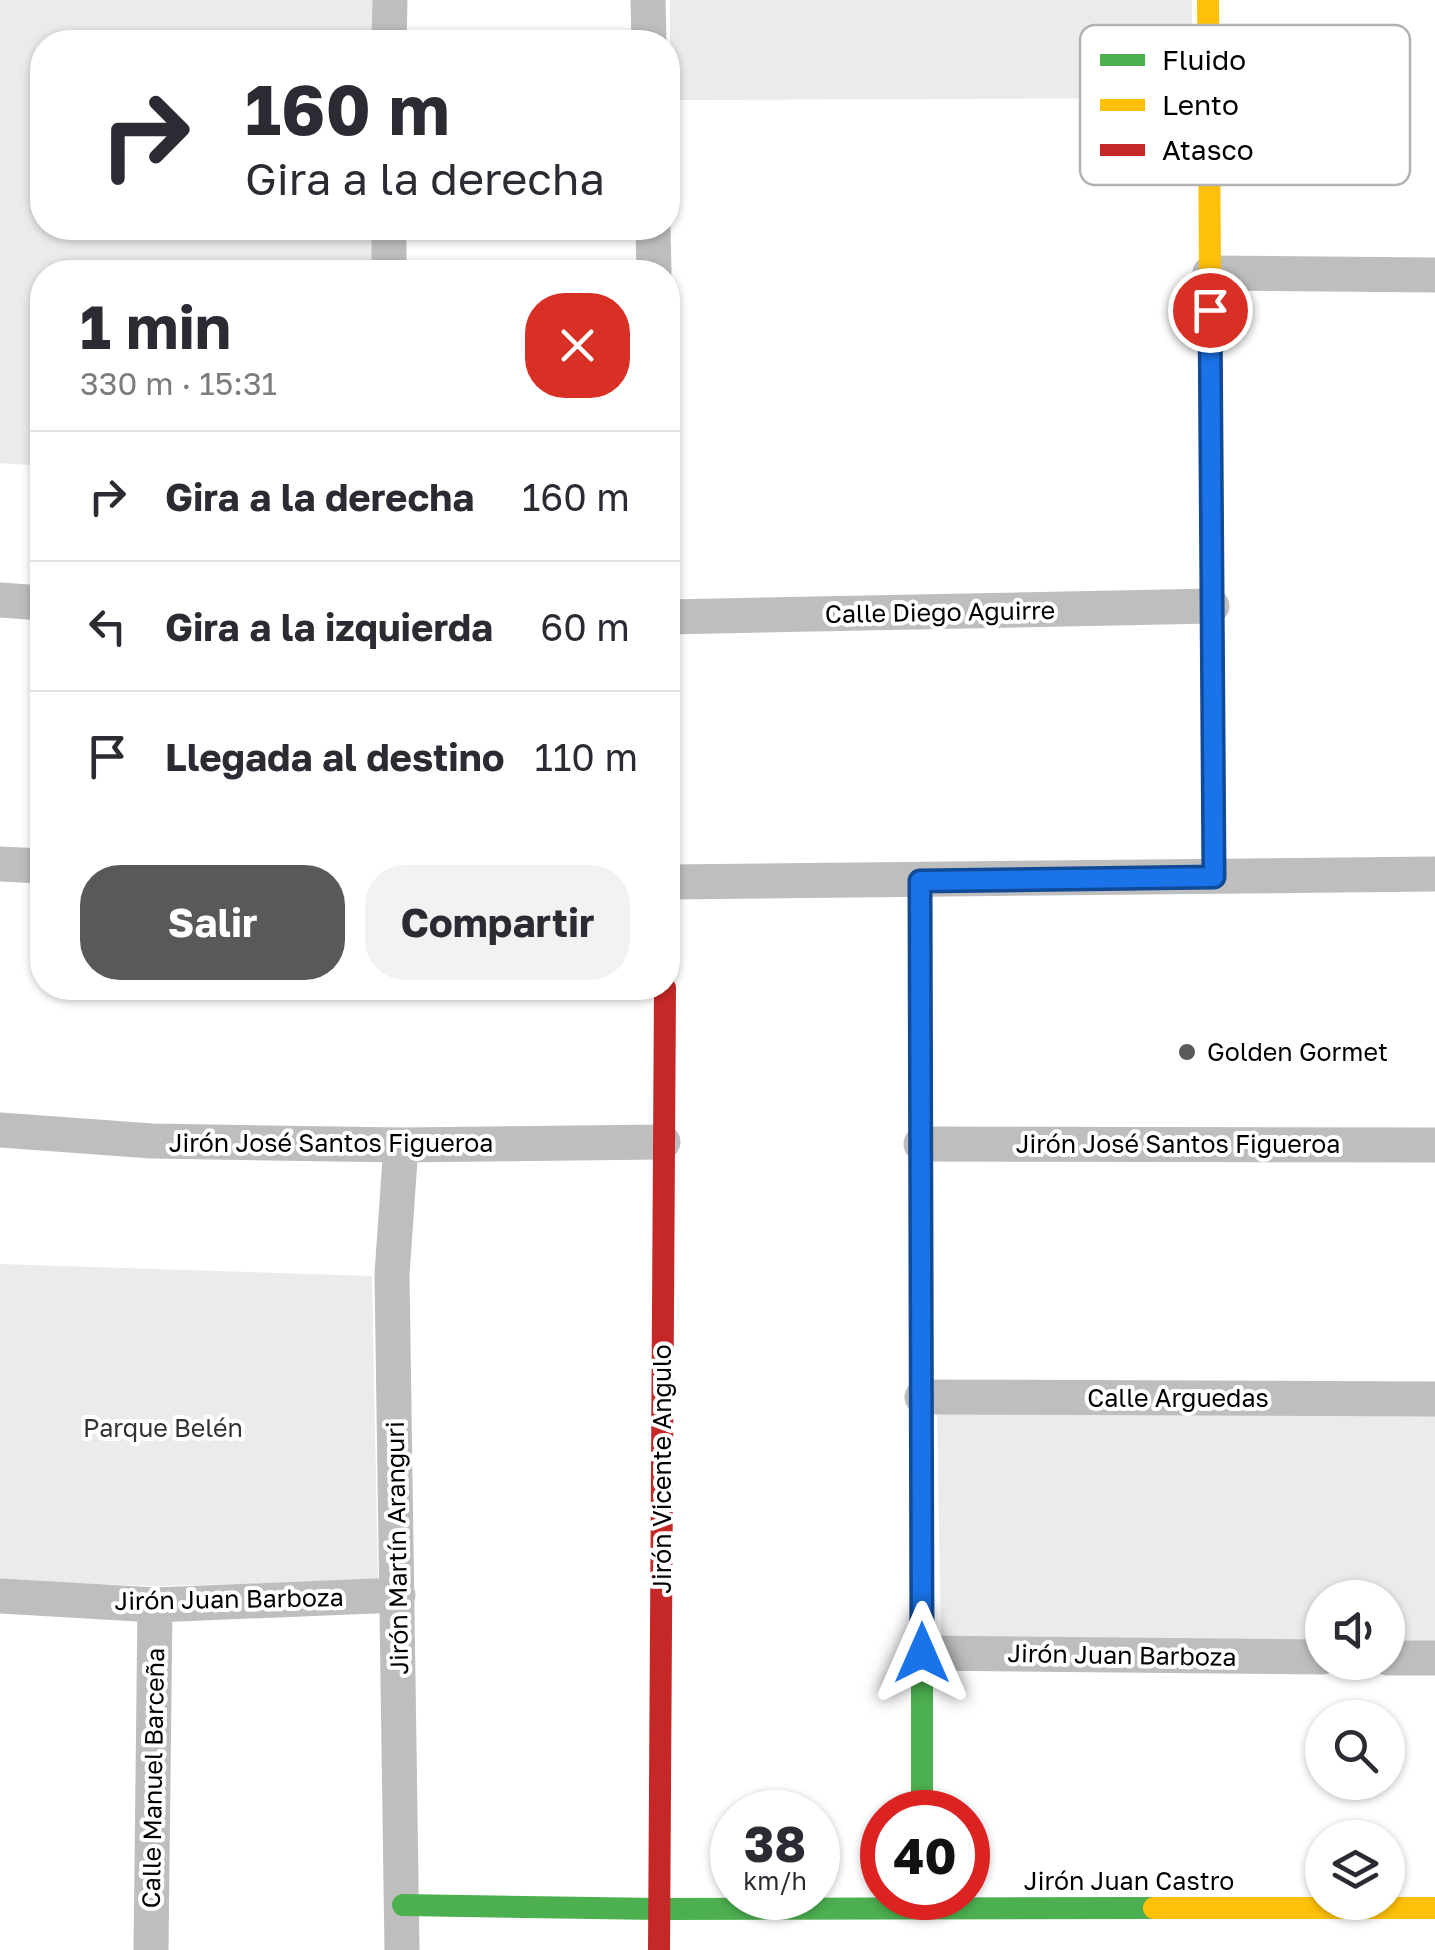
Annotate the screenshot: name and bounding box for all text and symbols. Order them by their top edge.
legend [1080,25,1410,185]
text: Fluido [1162,43,1246,76]
text: 160 m [245,66,450,150]
icon: right [80,70,210,200]
text: Lento [1162,88,1239,121]
text: Atasco [1162,133,1254,166]
text: Gira a la derecha [245,151,605,205]
pin [1168,268,1253,353]
icon: arrive [1183,283,1238,338]
text: 1 min [80,290,231,362]
button: close [525,293,630,398]
text: 330 m · 15:31 [80,364,277,402]
icon: right [80,469,135,524]
text: Gira a la derecha [165,474,474,519]
text: 160 m [522,474,630,519]
street label: Calle Diego Aguirre [825,594,1055,629]
icon: left [80,599,135,654]
text: Gira a la izquierda [165,604,493,649]
text: 60 m [540,604,630,649]
icon: arrive [80,729,135,784]
text: Llegada al destino [165,734,505,779]
text: 110 m [535,734,638,779]
button: Salir [80,865,345,980]
button: Compartir [365,865,630,980]
place label: Golden Gormet [1207,1036,1388,1067]
marker: Golden Gormet [1176,1041,1198,1063]
street label: Jirón José Santos Figueroa [169,1127,493,1158]
street label: Jirón José Santos Figueroa [1016,1128,1340,1159]
street label: Jirón Vicente Angulo [646,1344,677,1594]
street label: Calle Arguedas [1087,1382,1269,1413]
park label: Parque Belén [83,1412,243,1443]
street label: Jirón Martín Aranguri [379,1421,414,1675]
map controls [1305,1580,1405,1920]
button: sound [1305,1580,1405,1680]
street label: Jirón Juan Barboza [114,1581,344,1616]
position arrow [870,1601,974,1705]
street label: Jirón Juan Barboza [1007,1637,1237,1672]
street label: Calle Manuel Barceña [135,1647,170,1908]
button: search [1305,1700,1405,1800]
speed limit sign: 40 [860,1790,990,1920]
text: 38 [744,1813,806,1873]
button: layers [1305,1820,1405,1920]
text: km/h [743,1865,807,1896]
street label: Jirón Juan Castro [1024,1865,1234,1896]

